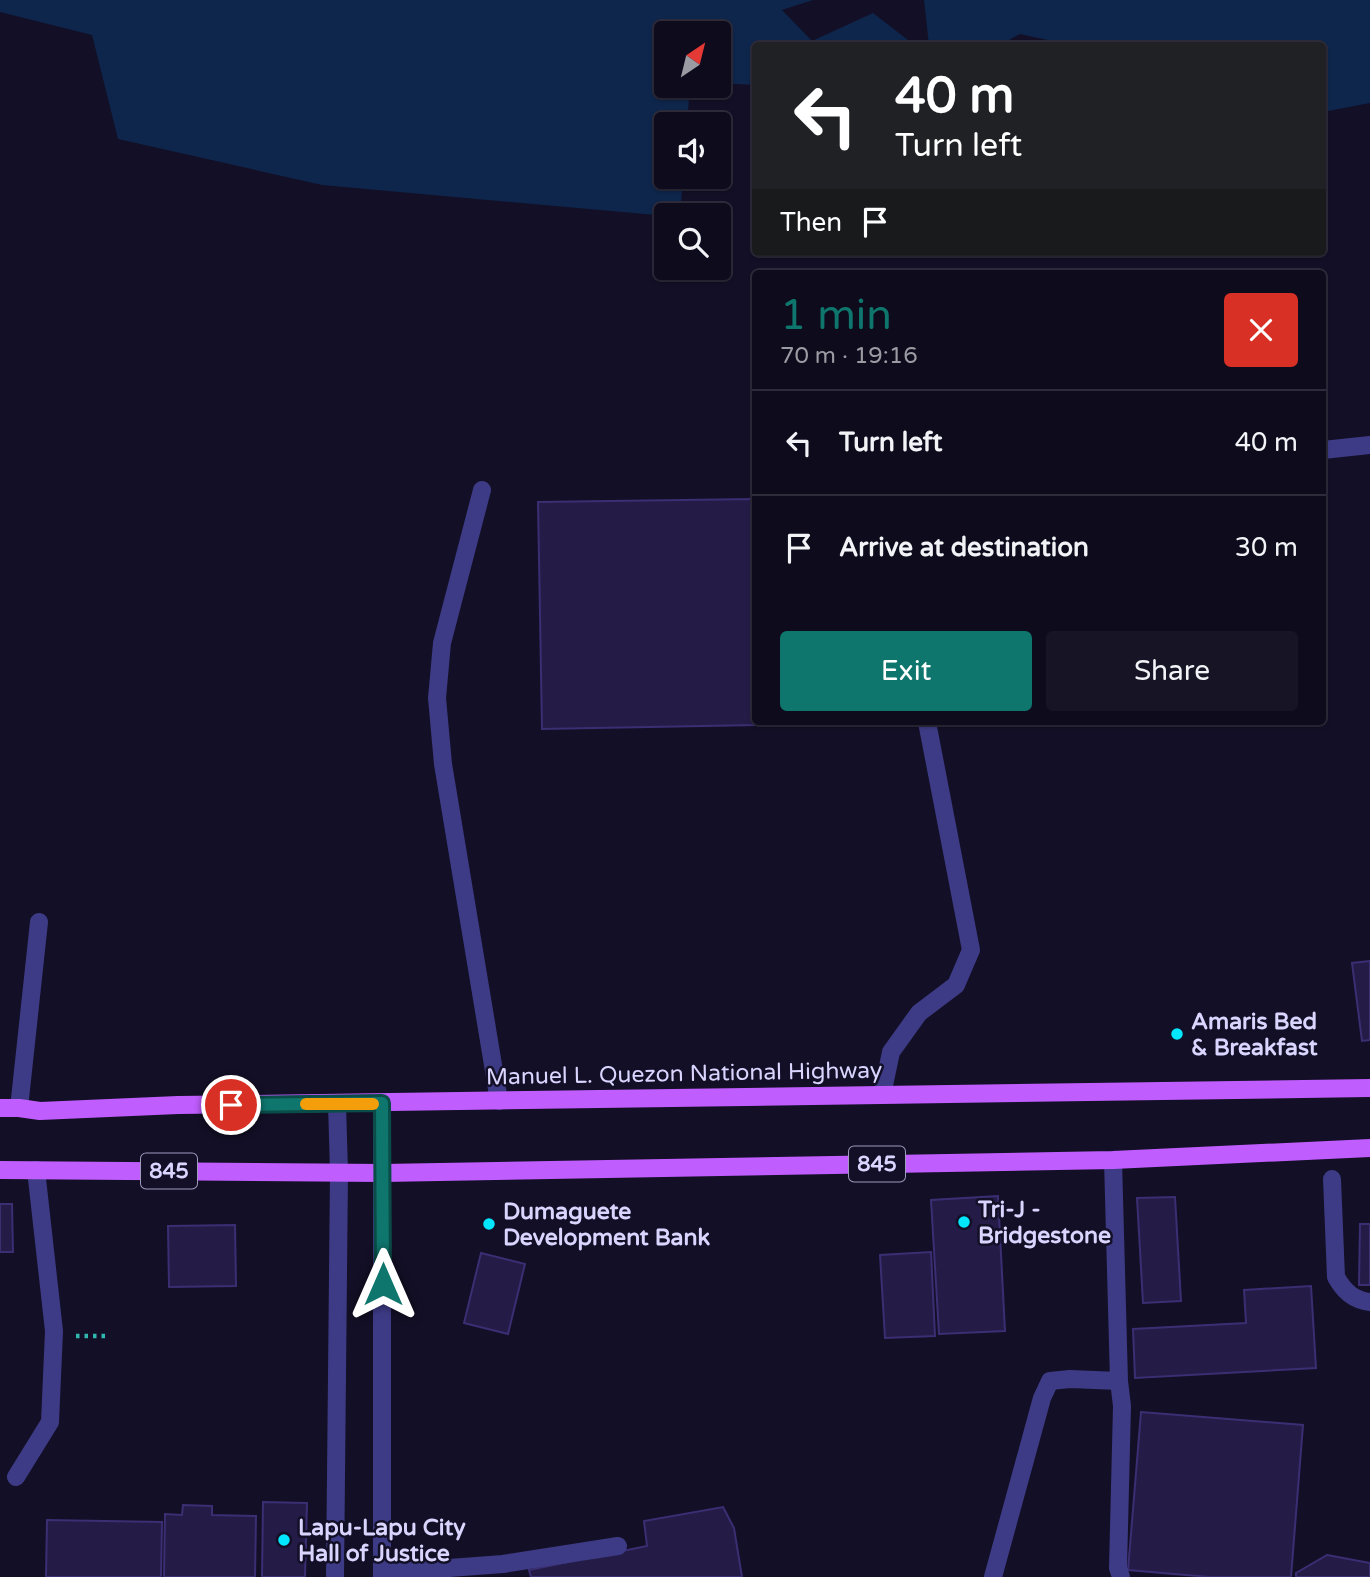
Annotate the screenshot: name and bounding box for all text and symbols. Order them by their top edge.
north arrow [654,21,732,98]
map controls [654,21,731,280]
text: 40 m [895,67,1014,126]
icon: left [780,70,871,161]
button: sound [654,112,731,189]
text: Turn left [895,127,1022,165]
button: search [654,203,731,280]
icon: arrive [856,203,894,241]
text: Then [780,207,842,238]
text: 1 min [780,290,892,341]
button: close [1224,293,1298,367]
text: 70 m · 19:16 [780,342,918,370]
icon: left [780,424,818,462]
text: Turn left [839,427,942,458]
text: 40 m [1235,427,1298,458]
icon: arrive [780,529,818,567]
text: Arrive at destination [839,532,1089,563]
text: 30 m [1235,532,1298,563]
button: Exit [780,631,1032,711]
button: Share [1046,631,1298,711]
place label: Amaris Bed & Breakfast [1191,1008,1318,1062]
marker: Amaris Bed & Breakfast [1169,1026,1185,1042]
street label: Manuel L. Quezon National Highway [486,1057,882,1091]
pin [201,1075,261,1135]
icon: arrive [212,1086,250,1124]
road number: 845 [849,1146,905,1182]
road number: 845 [141,1154,197,1188]
place label: Tri-J - Bridgestone [977,1196,1111,1250]
place label: Dumaguete Development Bank [503,1198,711,1252]
marker: Tri-J - Bridgestone [956,1214,972,1230]
marker: Dumaguete Development Bank [481,1216,497,1232]
position arrow [346,1247,420,1321]
place label: Lapu-Lapu City Hall of Justice [298,1514,466,1568]
marker: Lapu-Lapu City Hall of Justice [276,1532,292,1548]

